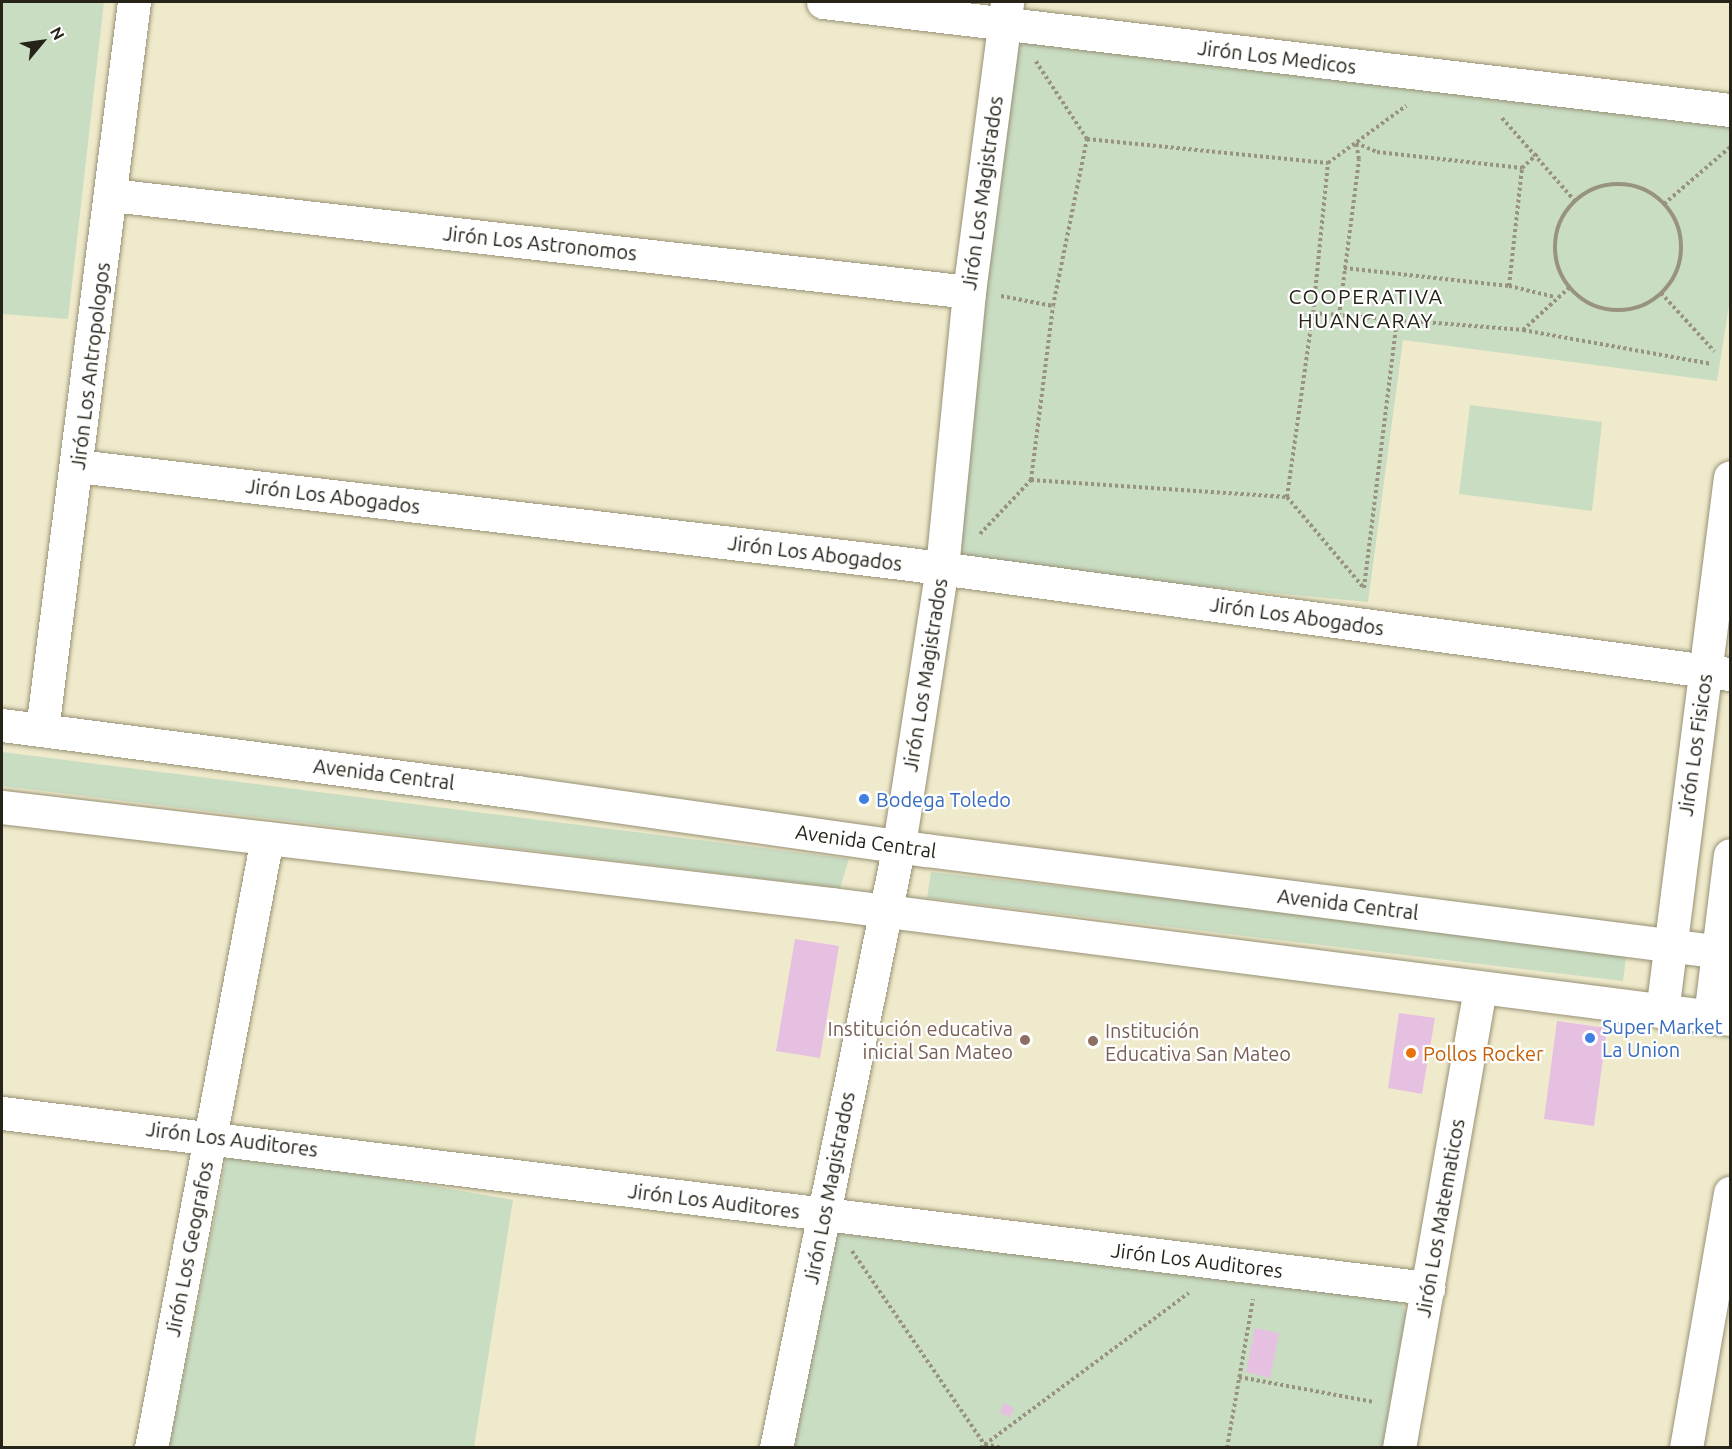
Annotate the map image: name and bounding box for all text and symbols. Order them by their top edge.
north arrow [12,12,72,72]
text: N [47,24,69,43]
street label: Jirón Los Medicos [1196,35,1358,79]
street label: Jirón Los Magistrados [957,94,1007,292]
street label: Jirón Los Astronomos [442,221,638,265]
street label: Jirón Los Antropologos [65,261,115,471]
district label: COOPERATIVA HUANCARAY [1288,283,1444,333]
street label: Jirón Los Abogados [245,473,421,519]
street label: Jirón Los Abogados [727,530,903,576]
street label: Jirón Los Magistrados [898,577,952,773]
street label: Jirón Los Abogados [1209,592,1385,640]
street label: Jirón Los Fisicos [1673,672,1717,818]
street label: Avenida Central [312,753,456,795]
place label: Bodega Toledo [876,787,1011,811]
marker: Bodega Toledo [857,792,871,806]
street label: Avenida Central [794,819,938,863]
street label: Avenida Central [1276,883,1420,925]
place label: Super Market La Union [1602,1014,1723,1061]
place label: Institución educativa inicial San Mateo [828,1016,1013,1063]
place label: Institución Educativa San Mateo [1105,1018,1291,1065]
marker: Super Market La Union [1583,1031,1597,1045]
marker: Institución educativa inicial San Mateo [1018,1033,1032,1047]
marker: Institución Educativa San Mateo [1086,1034,1100,1048]
place label: Pollos Rocker [1423,1041,1544,1065]
marker: Pollos Rocker [1404,1046,1418,1060]
street label: Jirón Los Magistrados [799,1090,859,1286]
street label: Jirón Los Auditores [145,1117,319,1161]
street label: Jirón Los Matematicos [1411,1117,1469,1319]
street label: Jirón Los Geografos [160,1159,218,1339]
street label: Jirón Los Auditores [627,1179,801,1223]
street label: Jirón Los Auditores [1110,1238,1284,1282]

